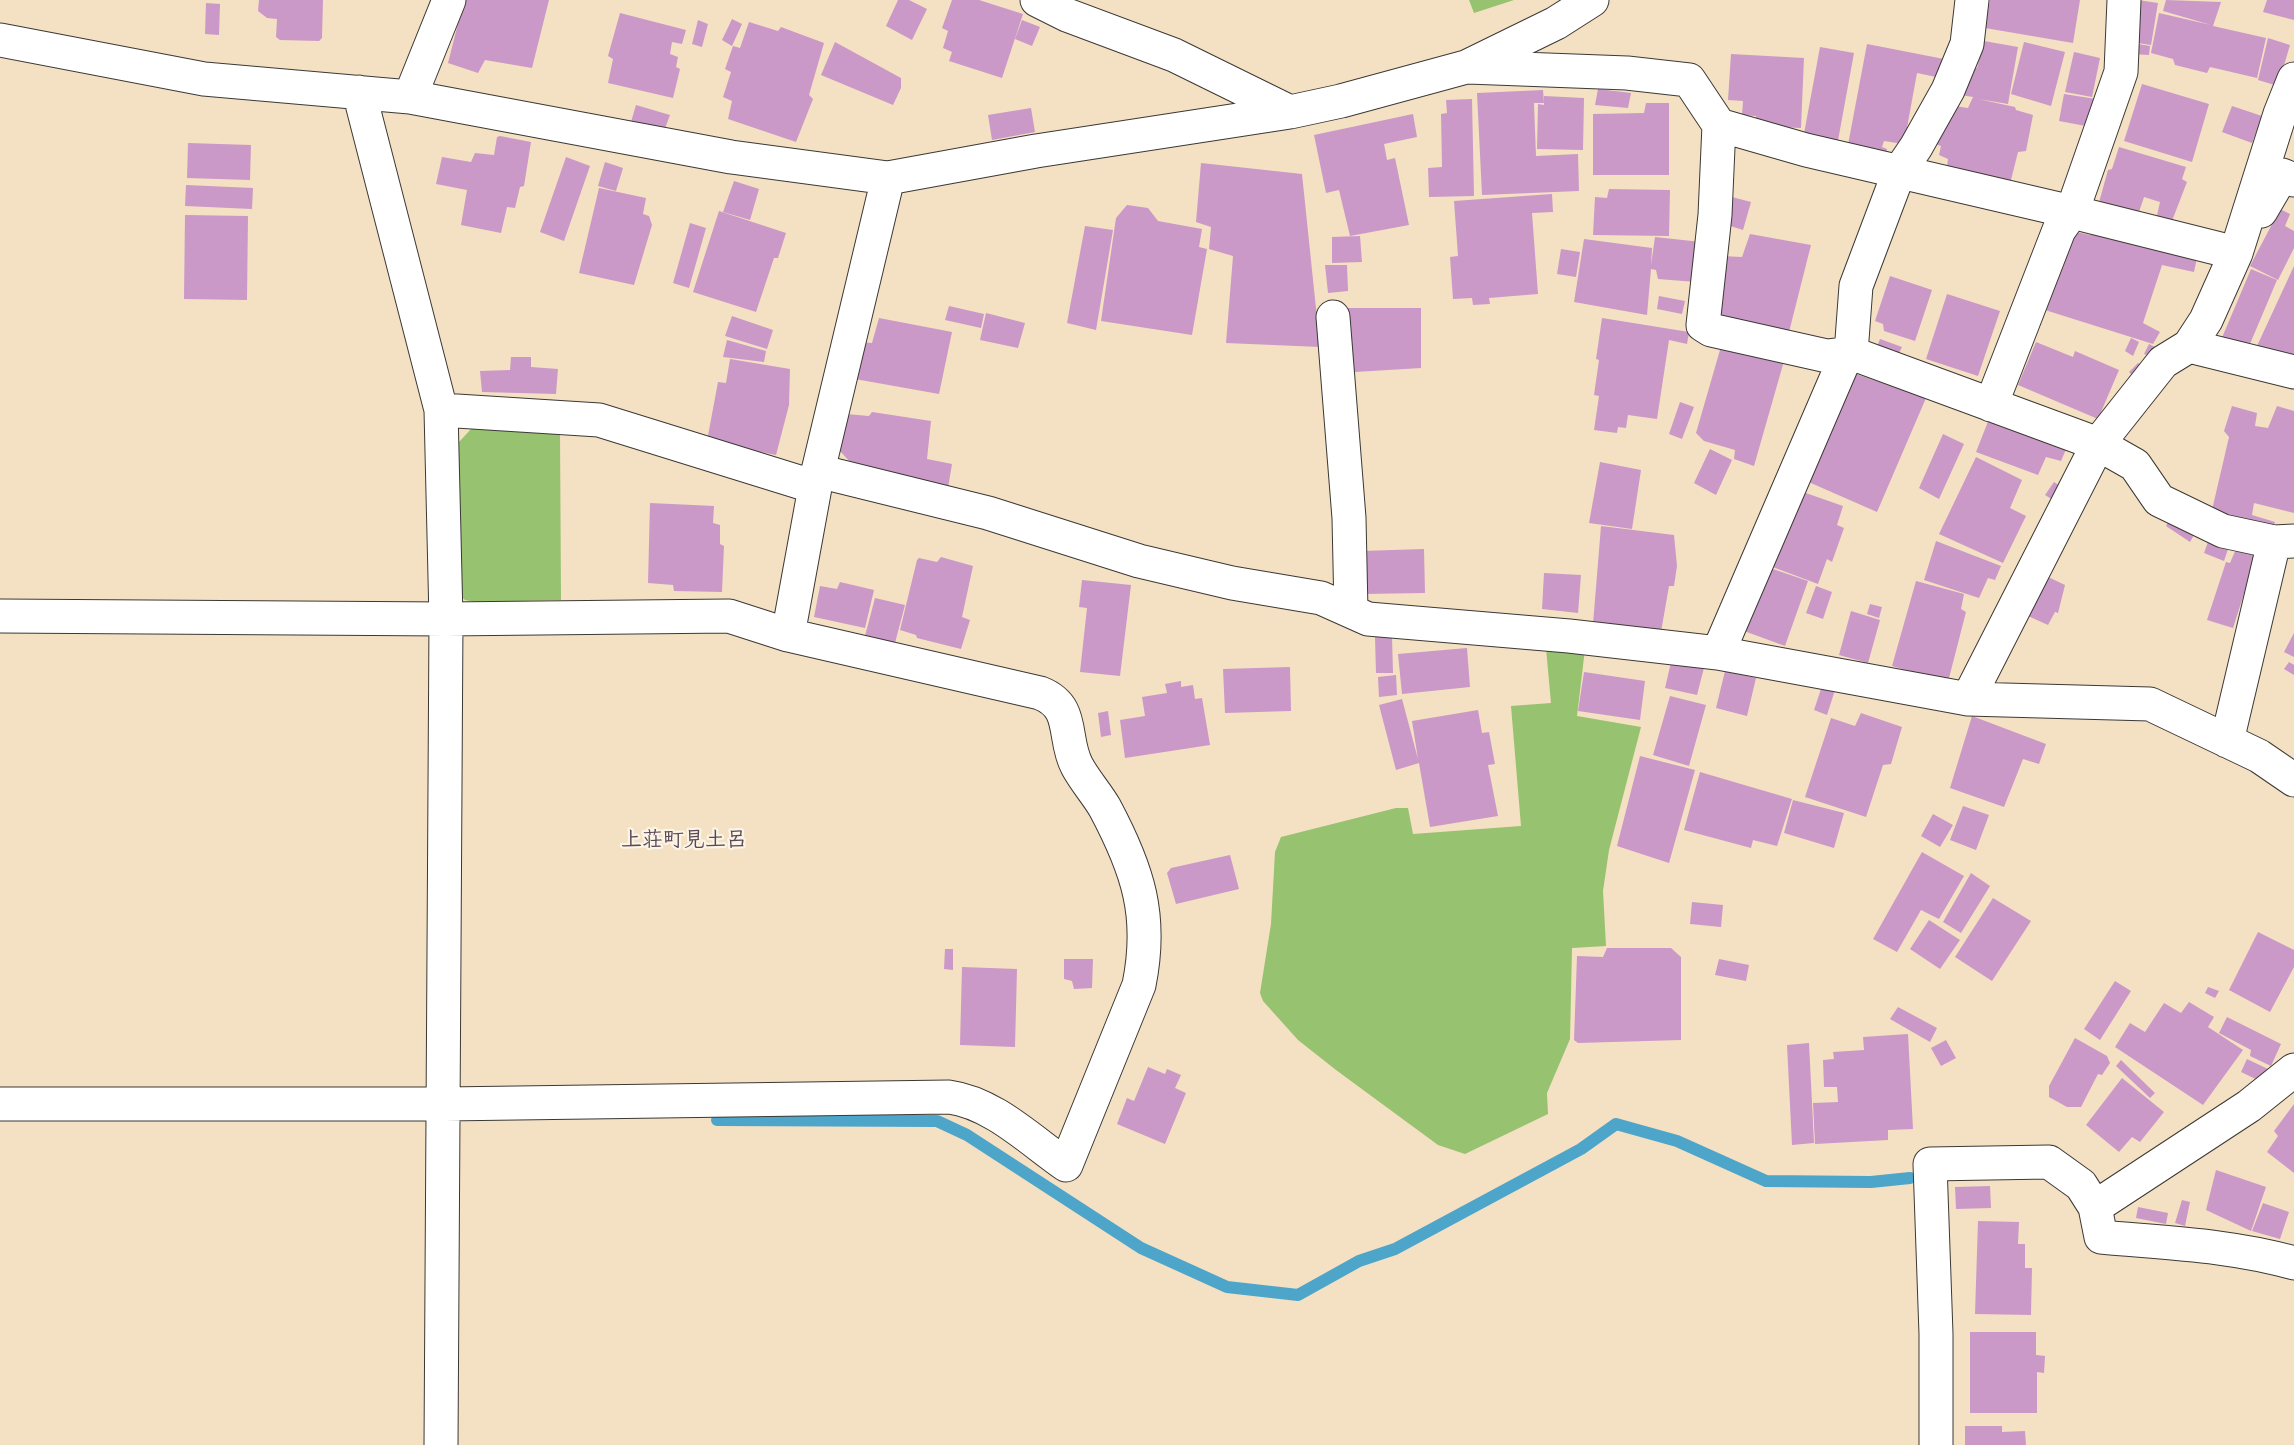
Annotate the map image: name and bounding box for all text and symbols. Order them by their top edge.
district label: 上荘町見土呂 [621,828,747,854]

